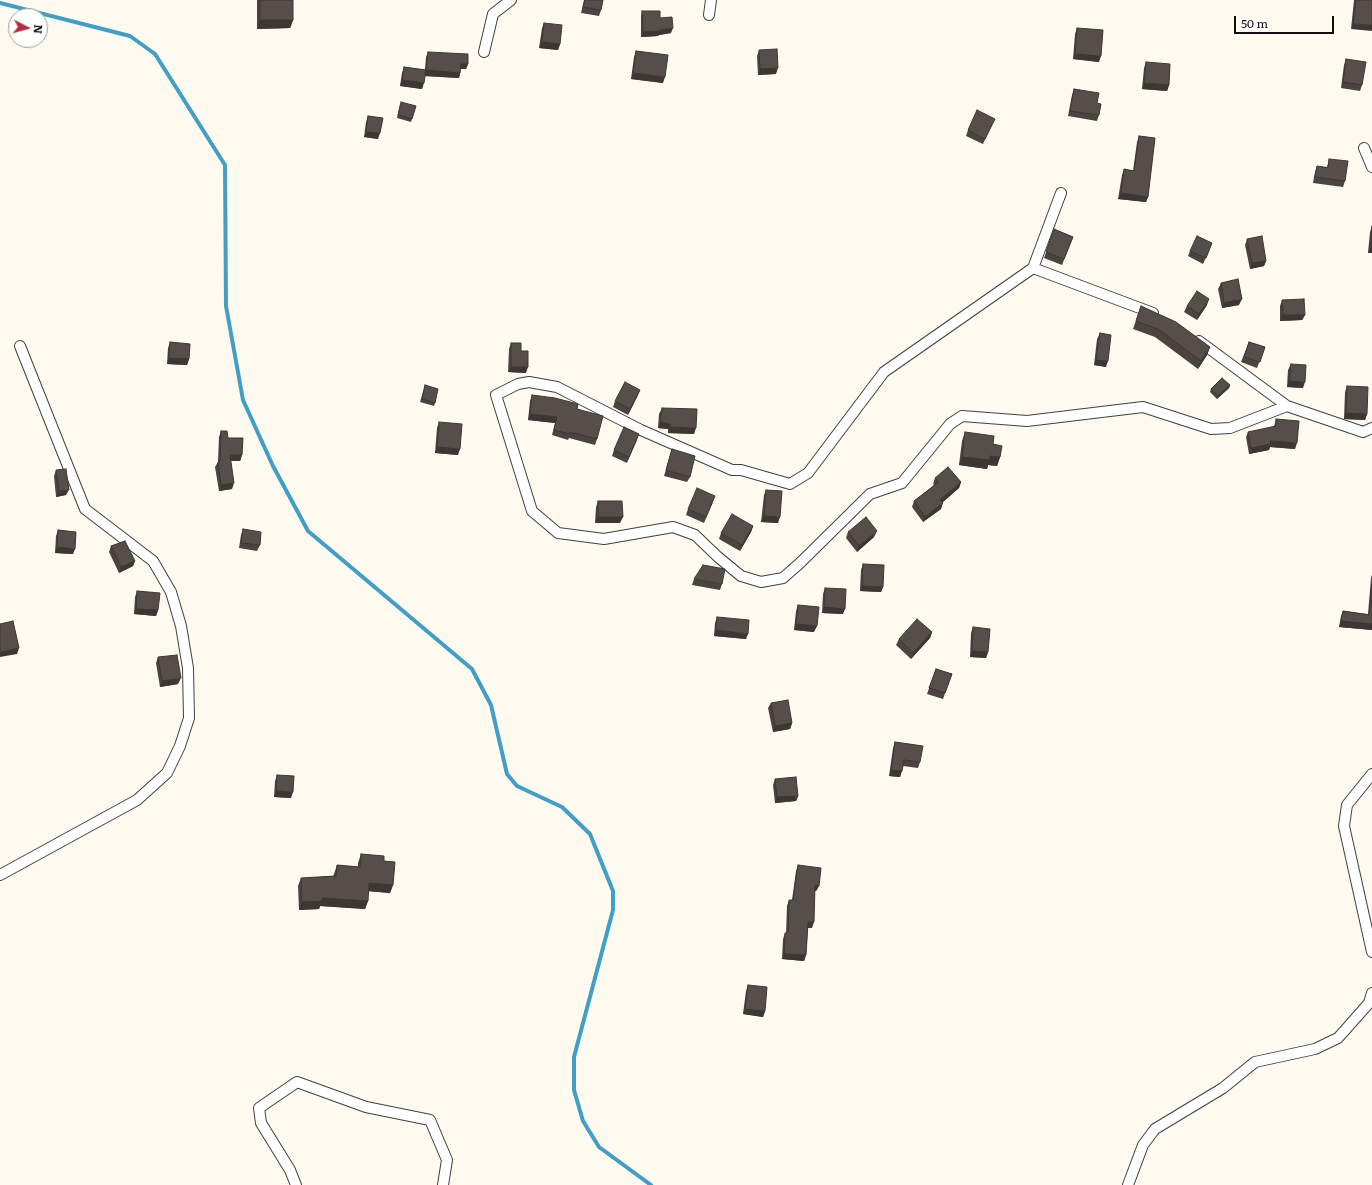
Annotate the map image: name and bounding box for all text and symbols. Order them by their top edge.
north arrow [8,8,48,48]
scale bar [1236,8,1336,34]
text: 50 m [1241,14,1268,32]
text: N [31,24,47,35]

